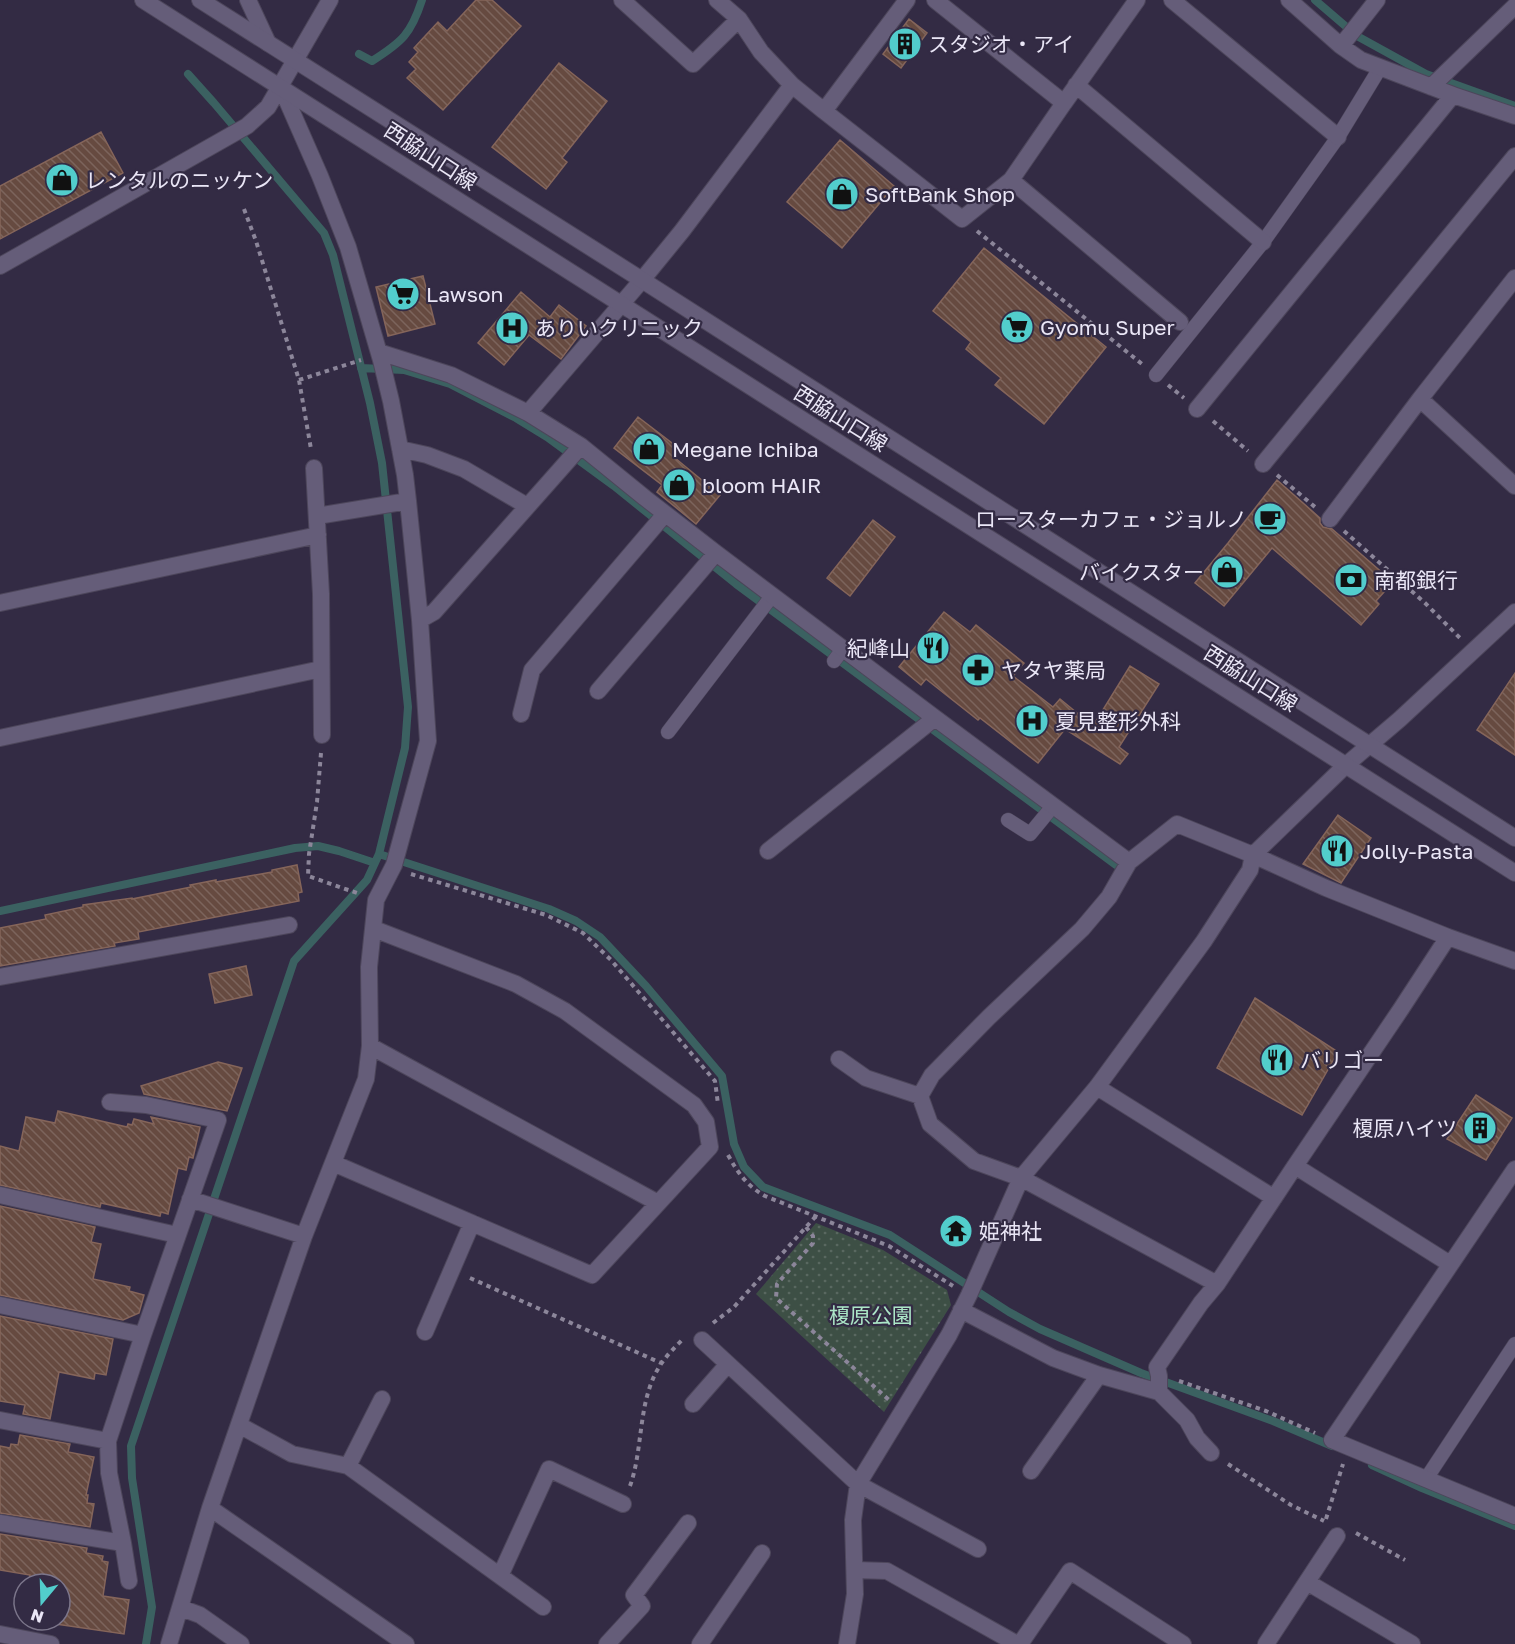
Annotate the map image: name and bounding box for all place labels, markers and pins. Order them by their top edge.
building icon: スタジオ・アイ [887,26,923,62]
place label: スタジオ・アイ [928,31,1074,57]
shop icon: レンタルのニッケン [44,162,80,198]
place label: レンタルのニッケン [85,167,273,193]
shop icon: SoftBank Shop [824,176,860,212]
place label: SoftBank Shop [865,181,1015,207]
supermarket icon: Lawson [385,276,421,312]
place label: Lawson [426,281,504,307]
supermarket icon: Gyomu Super [999,309,1035,345]
hospital icon: ありいクリニック [494,310,530,346]
place label: Gyomu Super [1040,314,1175,340]
place label: ありいクリニック [535,315,703,341]
shop icon: Megane Ichiba [631,431,667,467]
place label: Megane Ichiba [672,436,819,462]
shop icon: bloom HAIR [661,467,697,503]
place label: bloom HAIR [702,472,821,498]
cafe icon: ロースターカフェ・ジョルノ [1252,501,1288,537]
place label: ロースターカフェ・ジョルノ [975,506,1247,532]
shop icon: バイクスター [1209,554,1245,590]
place label: バイクスター [1079,559,1204,585]
bank icon: 南都銀行 [1333,562,1369,598]
place label: 南都銀行 [1374,567,1458,593]
restaurant icon: 紀峰山 [915,630,951,666]
place label: 紀峰山 [847,635,910,661]
pharmacy icon: ヤタヤ薬局 [960,652,996,688]
place label: ヤタヤ薬局 [1001,657,1106,683]
hospital icon: 夏見整形外科 [1014,703,1050,739]
place label: 夏見整形外科 [1055,708,1181,734]
restaurant icon: Jolly-Pasta [1319,833,1355,869]
place label: Jolly-Pasta [1360,838,1473,864]
restaurant icon: バリゴー [1259,1042,1295,1078]
place label: バリゴー [1300,1047,1384,1073]
building icon: 榎原ハイツ [1462,1110,1498,1146]
place label: 榎原ハイツ [1352,1115,1457,1141]
temple icon: 姫神社 [938,1213,974,1249]
place label: 姫神社 [979,1218,1042,1244]

